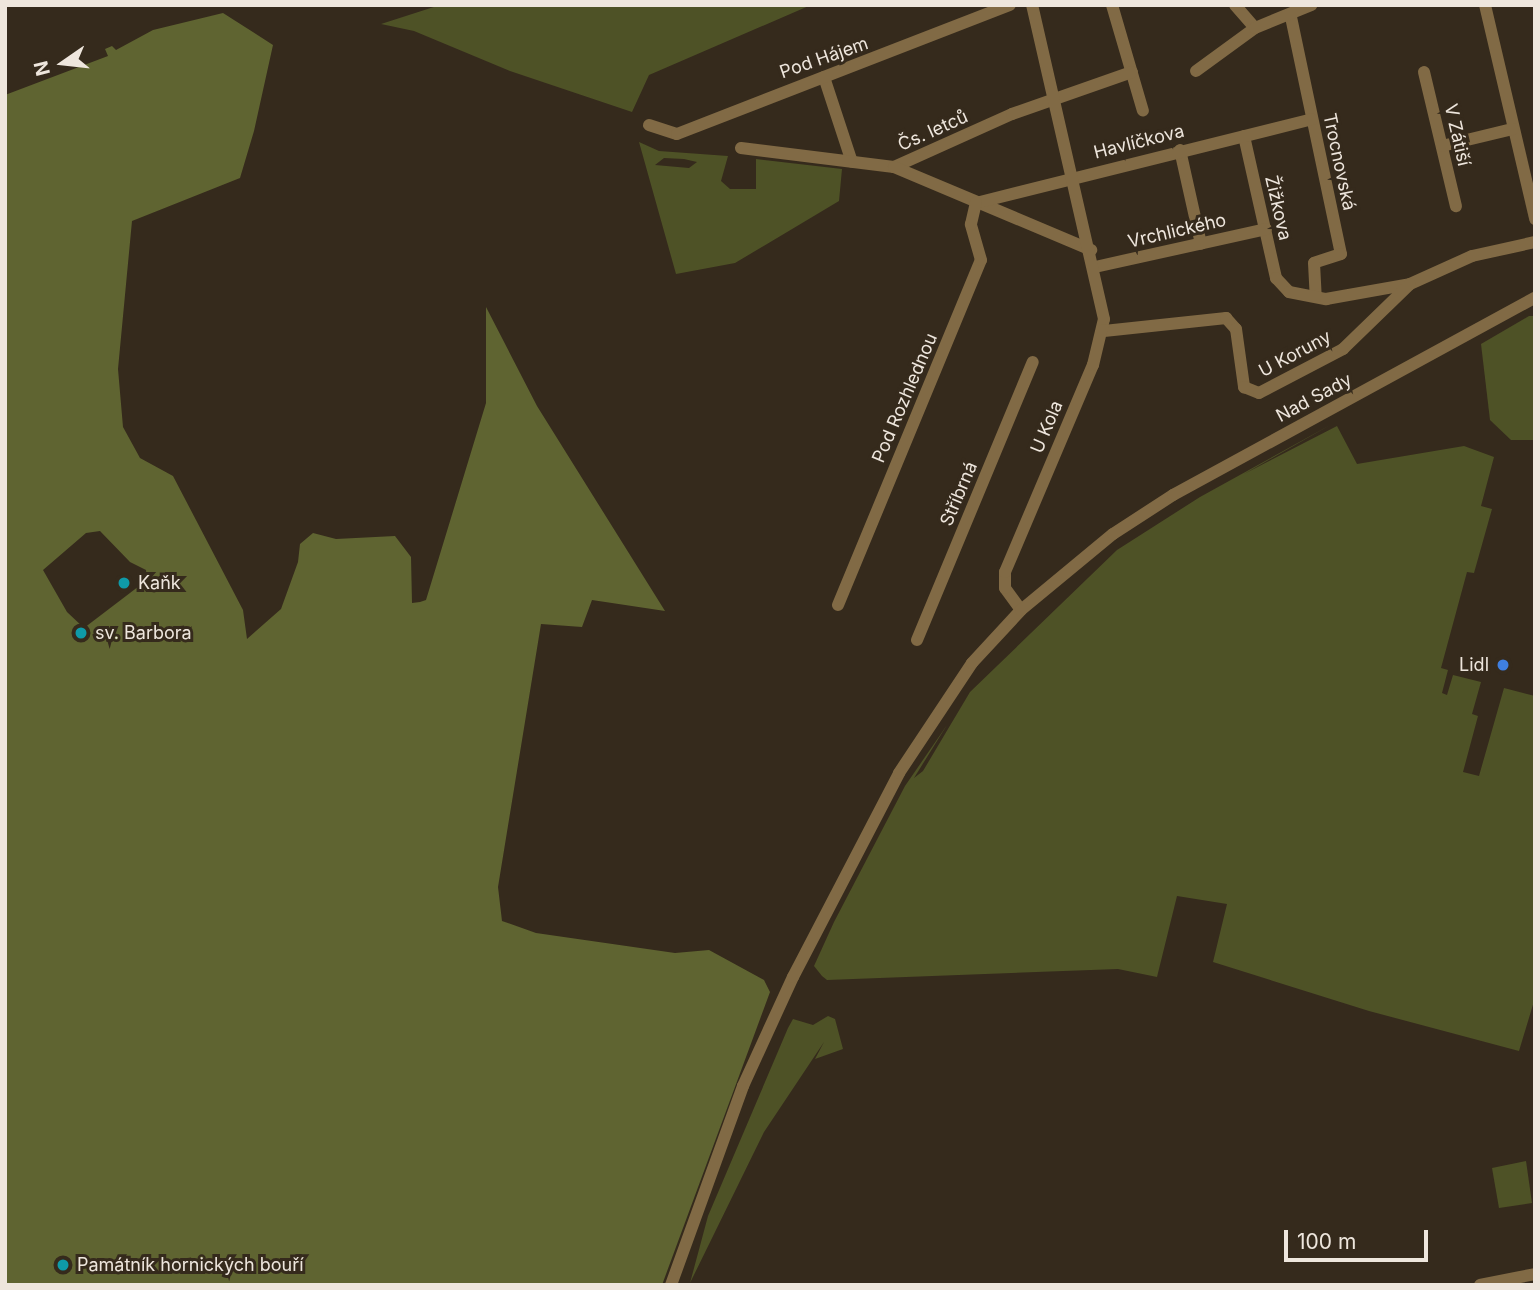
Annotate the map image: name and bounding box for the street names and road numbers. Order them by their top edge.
street label: Pod Hájem [777,33,871,83]
street label: V Zátiší [1439,102,1475,168]
street label: Čs. letců [895,106,971,156]
street label: Trocnovská [1318,111,1360,213]
street label: Havlíčkova [1092,120,1186,164]
street label: Žižkova [1260,174,1296,242]
street label: Vrchlického [1126,209,1228,253]
street label: U Koruny [1255,326,1335,382]
street label: Pod Rozhlednou [868,330,942,466]
street label: Nad Sady [1272,369,1356,427]
street label: U Kola [1026,397,1068,457]
street label: Stříbrná [936,459,982,529]

